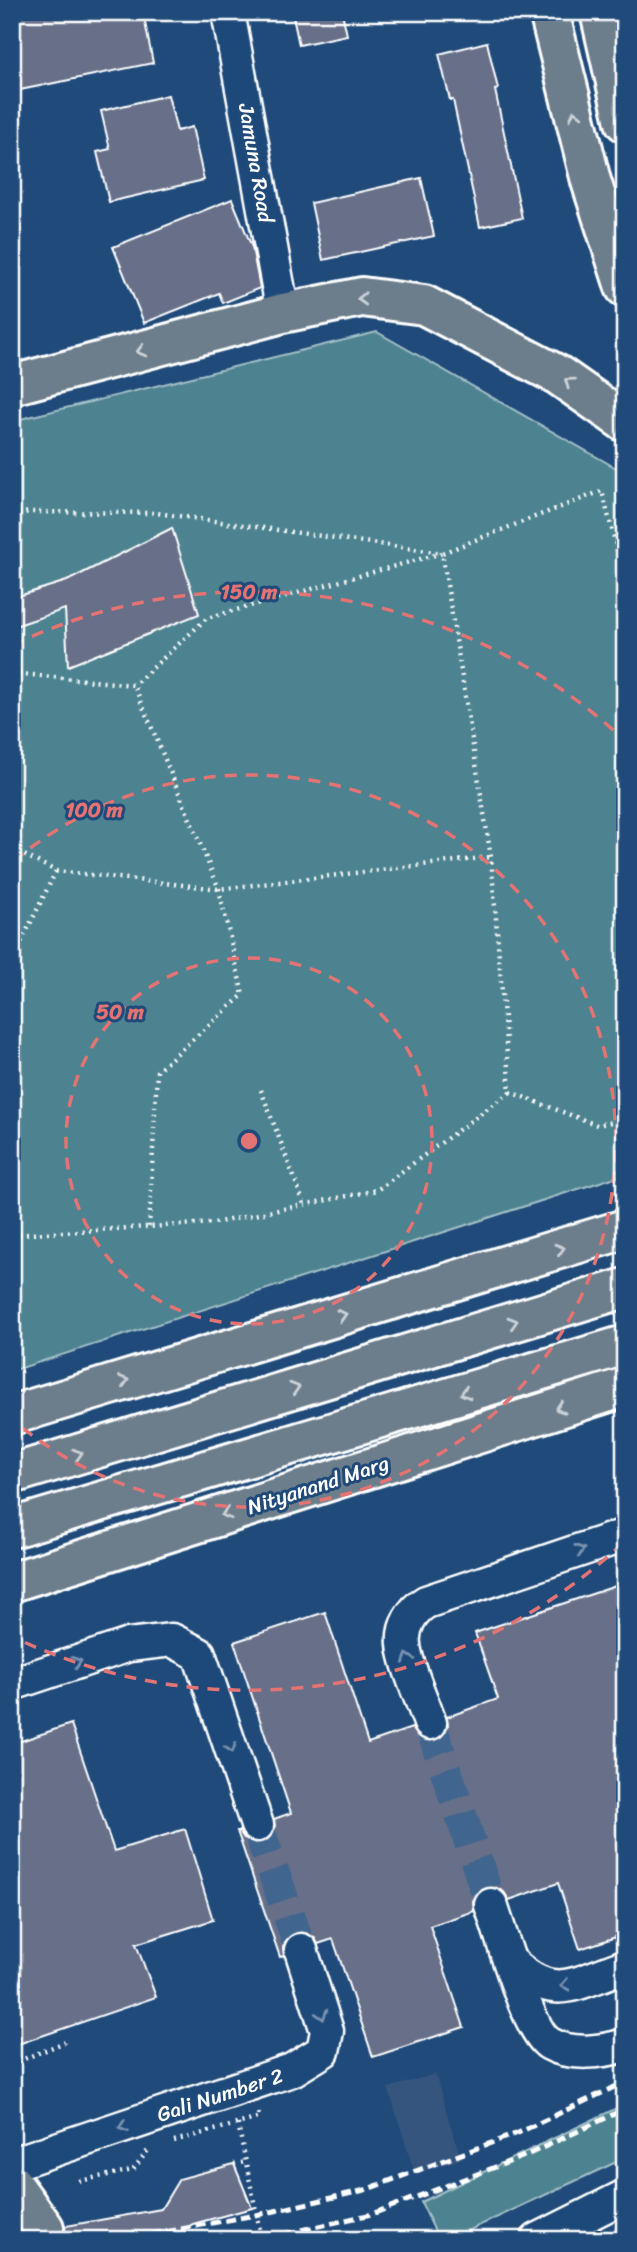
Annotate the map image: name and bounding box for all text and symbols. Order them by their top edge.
street label: Jamuna Road [227,100,285,227]
one-way arrow [568,109,583,121]
one-way arrow [356,292,367,307]
one-way arrow [135,343,147,357]
one-way arrow [564,378,577,391]
text: 150 m [221,573,278,611]
text: 100 m [65,791,123,829]
text: 50 m [96,993,145,1031]
centre of rings [237,1129,261,1153]
one-way arrow [554,1242,566,1257]
one-way arrow [336,1308,348,1323]
one-way arrow [507,1316,519,1331]
one-way arrow [118,1374,130,1389]
one-way arrow [289,1382,301,1397]
one-way arrow [460,1384,472,1399]
one-way arrow [554,1400,566,1414]
street label: Nityanand Marg [242,1444,394,1526]
one-way arrow [71,1448,83,1463]
one-way arrow [221,1506,233,1520]
one-way arrow [573,1544,585,1558]
one-way arrow [402,1652,416,1664]
one-way arrow [70,1656,82,1670]
one-way arrow [223,1741,237,1753]
one-way arrow [559,1976,571,1991]
one-way arrow [314,2009,329,2021]
street label: Gali Number 2 [152,2057,288,2133]
one-way arrow [117,2119,130,2133]

